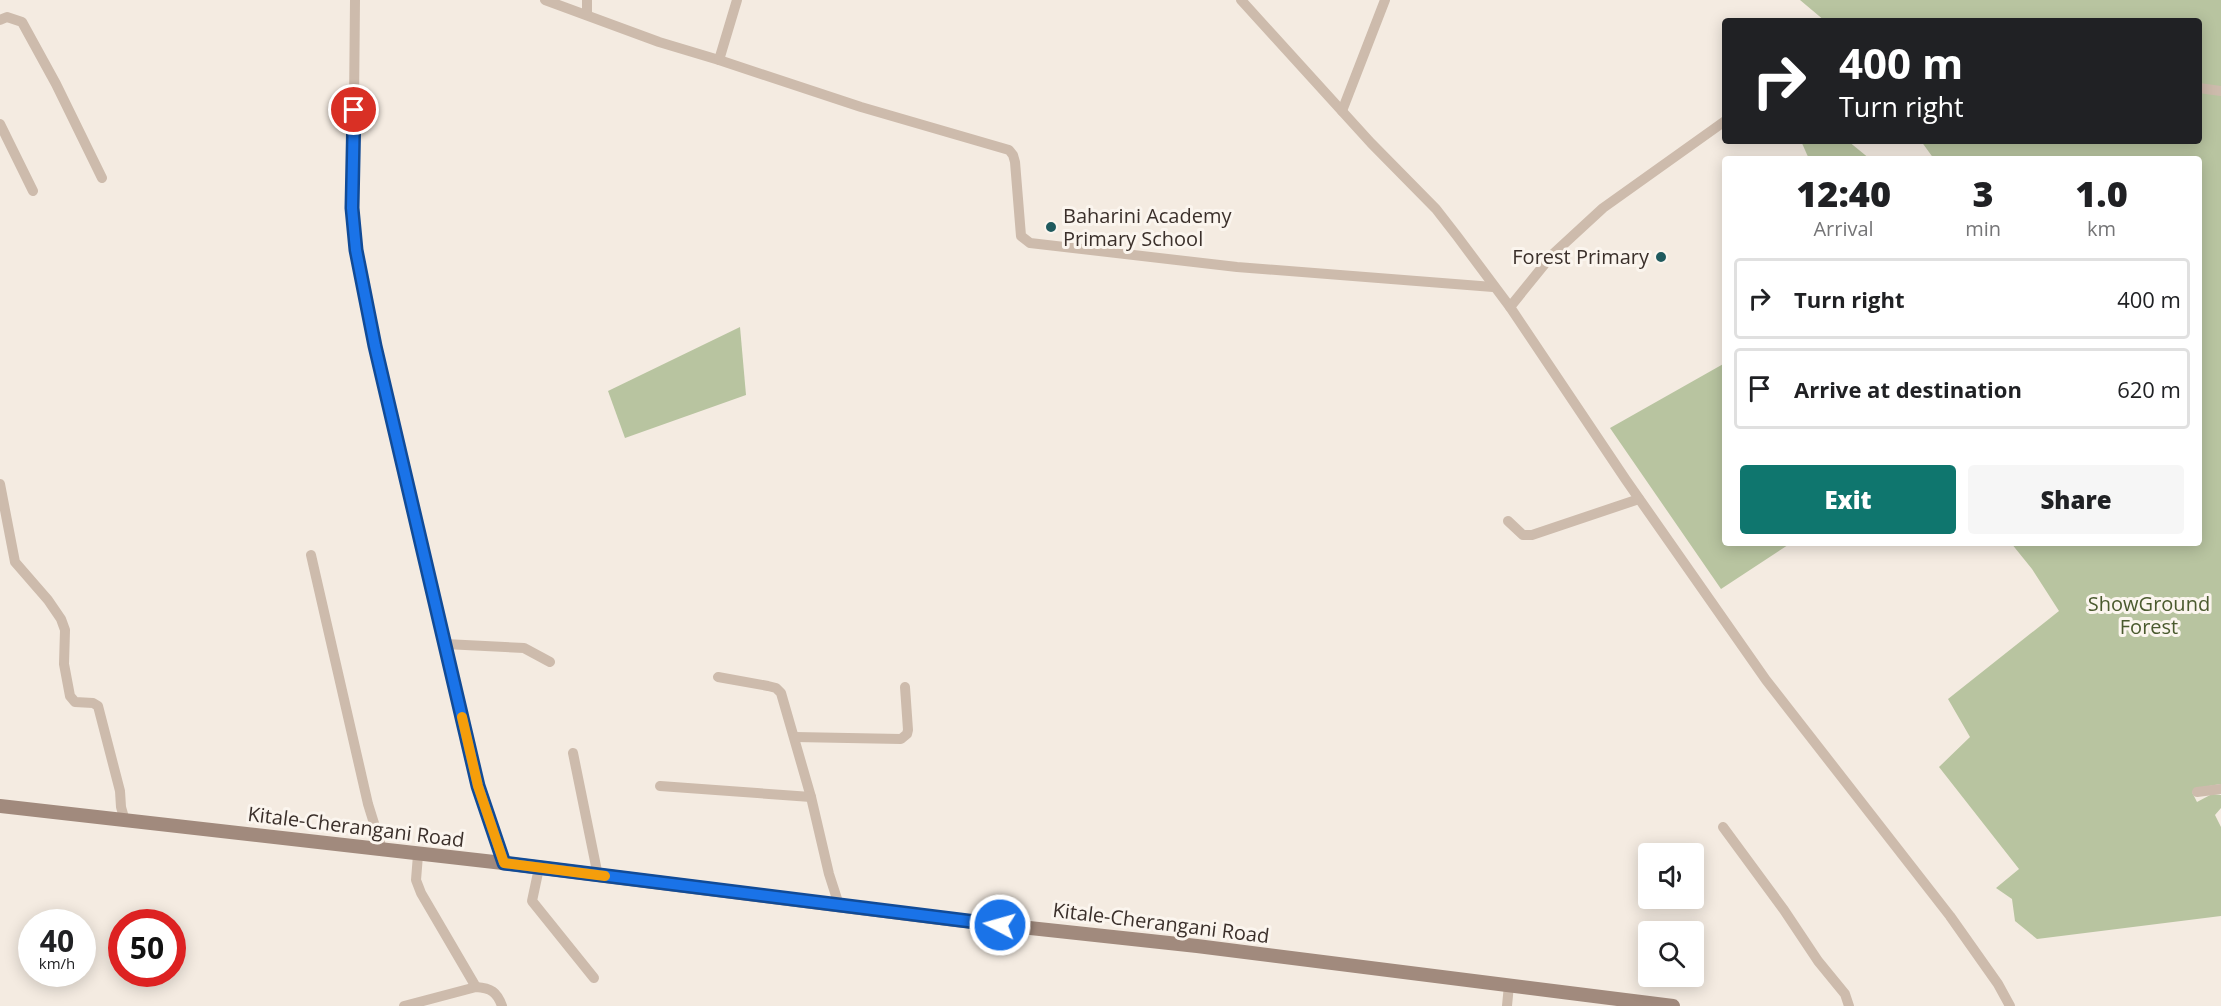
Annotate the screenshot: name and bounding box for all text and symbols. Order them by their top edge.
text: 400 m [1839,34,1963,91]
icon: right [1740,42,1818,120]
pin [328,84,379,135]
text: Turn right [1839,88,1964,125]
icon: arrive [337,93,370,126]
text: 12:40 [1796,169,1891,218]
text: 3 [1973,169,1994,218]
text: 1.0 [2075,169,2128,218]
place label: Baharini Academy Primary School [1063,202,1232,252]
text: Arrival [1813,215,1874,242]
text: min [1965,215,2001,242]
text: km [2087,215,2116,242]
marker: Baharini Academy Primary School [1044,220,1058,234]
place label: Forest Primary [1512,243,1650,270]
marker: Forest Primary [1654,250,1668,264]
icon: right [1743,282,1776,315]
text: Turn right [1794,284,1905,314]
text: 400 m [2117,284,2181,314]
icon: arrive [1743,372,1776,405]
text: Arrive at destination [1794,374,2022,404]
text: 620 m [2117,374,2181,404]
button: Exit [1740,465,1956,534]
button: Share [1968,465,2184,534]
park label: ShowGround Forest [2088,590,2210,640]
street label: Kitale-Cherangani Road [246,800,466,853]
map controls [1638,843,1704,987]
button: sound [1638,843,1704,909]
position arrow [968,893,1032,957]
street label: Kitale-Cherangani Road [1051,896,1271,949]
speed limit sign: 50 [108,909,186,987]
text: 40 [40,920,74,961]
button: search [1638,921,1704,987]
text: km/h [39,953,75,973]

